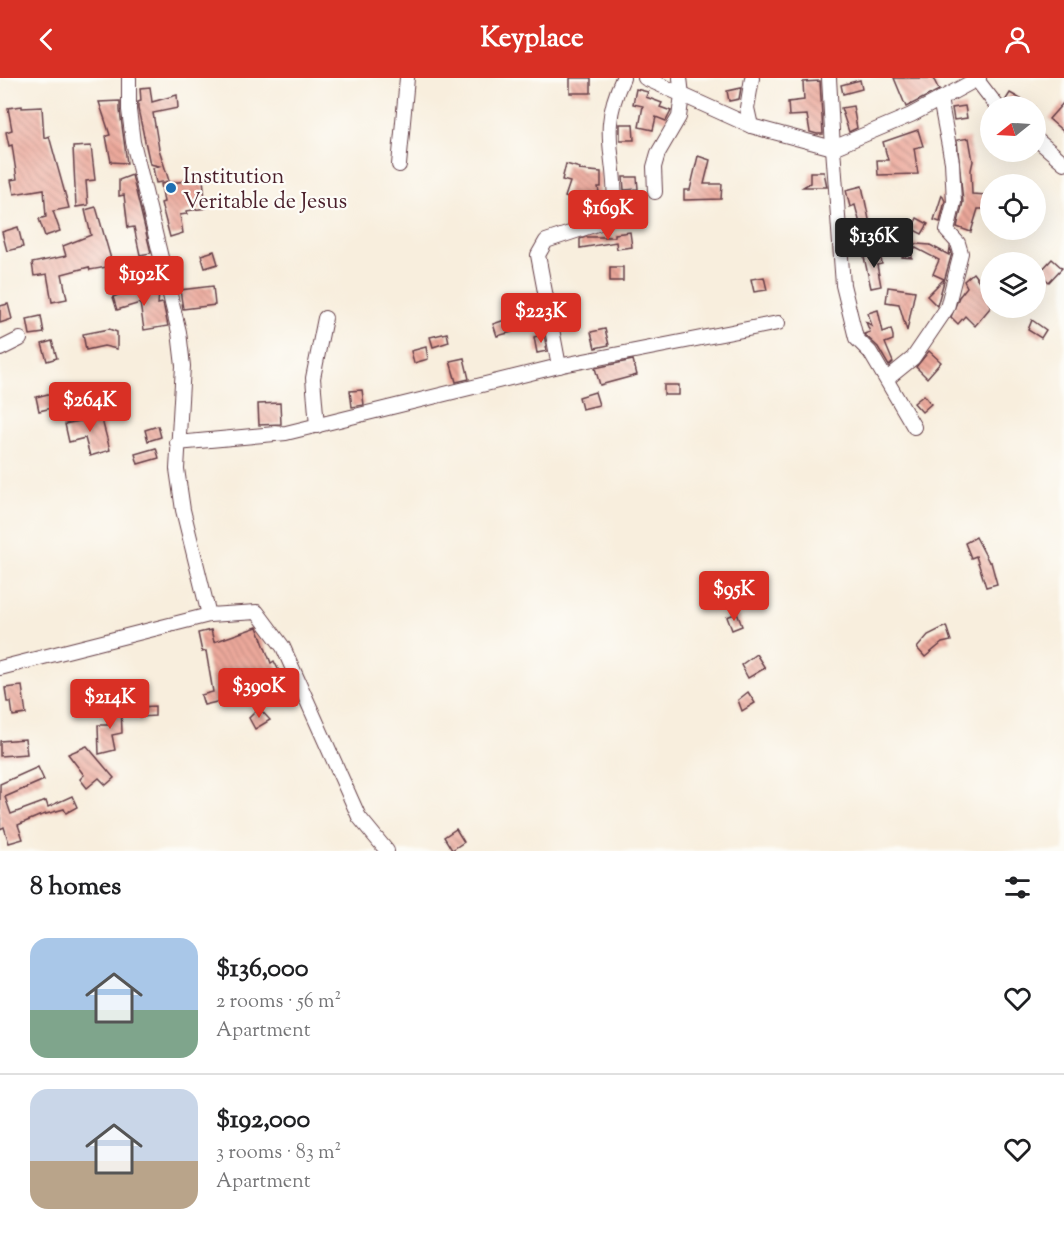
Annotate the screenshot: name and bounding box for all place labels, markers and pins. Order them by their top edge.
place label: Institution Veritable de Jesus [183,162,347,219]
marker: Institution Veritable de Jesus [164,181,178,195]
pin: $169K [566,190,650,241]
pin: $136K [832,218,916,269]
pin: $192K [102,256,186,307]
pin: $223K [499,293,583,344]
pin: $264K [48,382,132,433]
pin: $95K [698,571,770,622]
pin: $390K [217,668,301,719]
pin: $214K [68,679,152,730]

